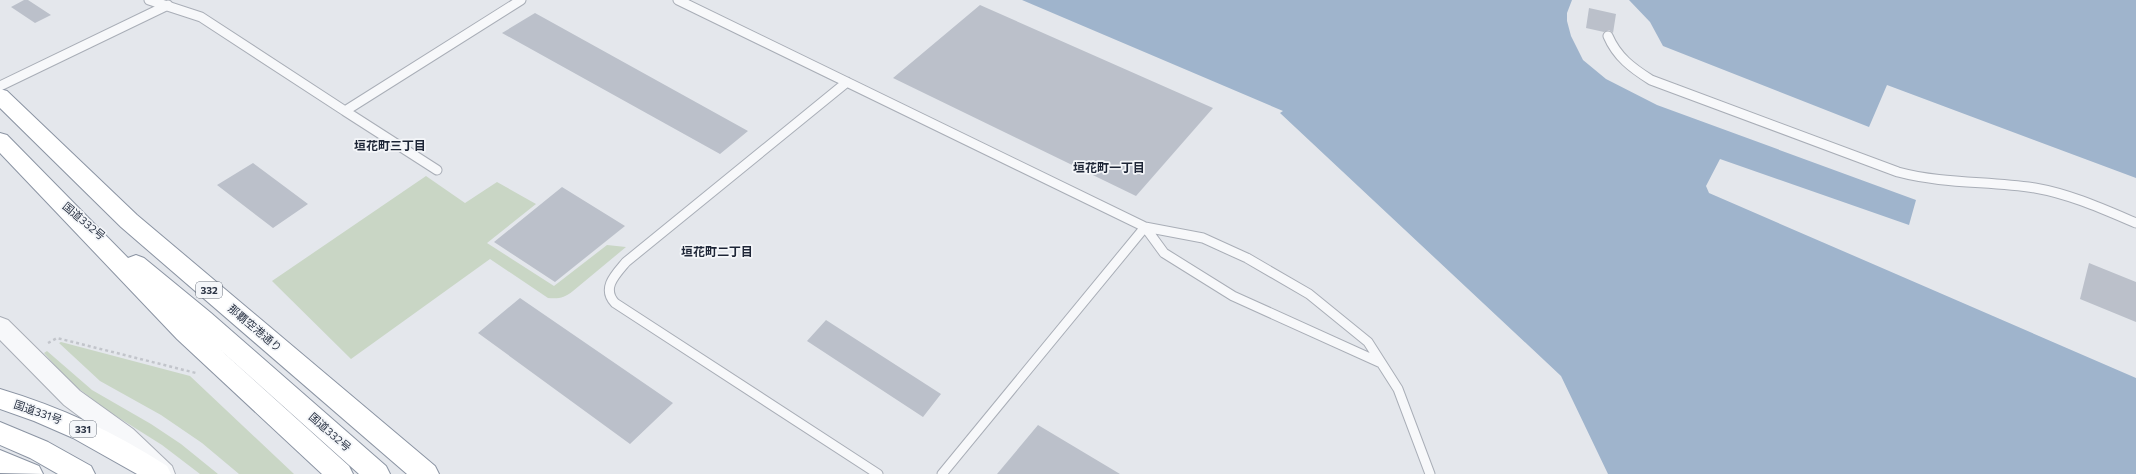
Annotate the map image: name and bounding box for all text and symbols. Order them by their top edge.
district label: 垣花町三丁目 [354,138,426,152]
district label: 垣花町一丁目 [1073,160,1145,174]
street label: 国道332号 [60,199,108,242]
district label: 垣花町二丁目 [681,244,753,258]
road number: 332 [196,282,222,298]
street label: 那覇空港通り [226,301,285,354]
street label: 国道331号 [12,397,64,426]
street label: 国道332号 [307,410,354,453]
road number: 331 [70,421,96,437]

